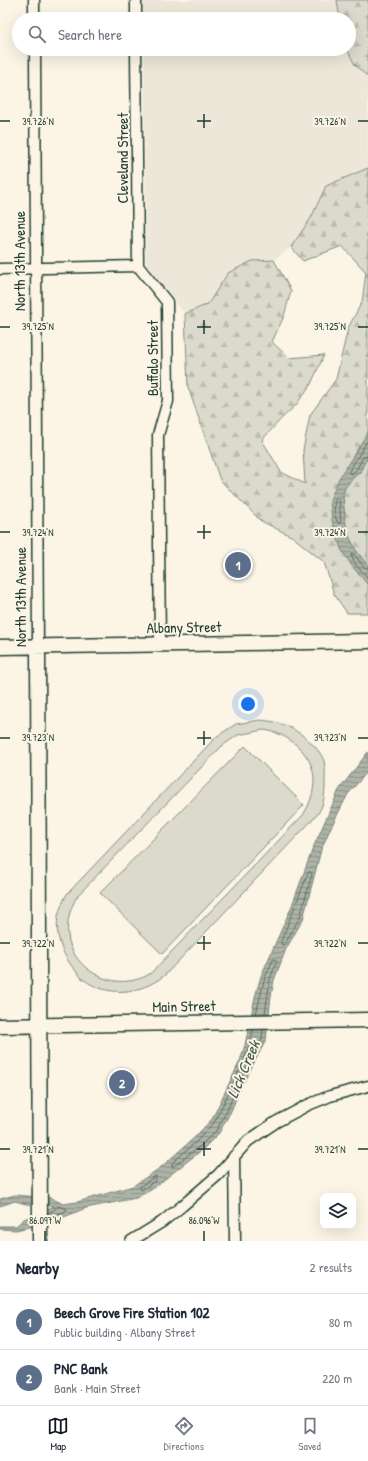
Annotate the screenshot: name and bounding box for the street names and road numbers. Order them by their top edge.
street label: Cleveland Street [112,112,133,204]
street label: North 13th Avenue [9,211,30,311]
street label: Buffalo Street [142,319,163,396]
street label: North 13th Avenue [10,547,31,647]
street label: Albany Street [146,616,222,638]
street label: Main Street [152,995,217,1017]

